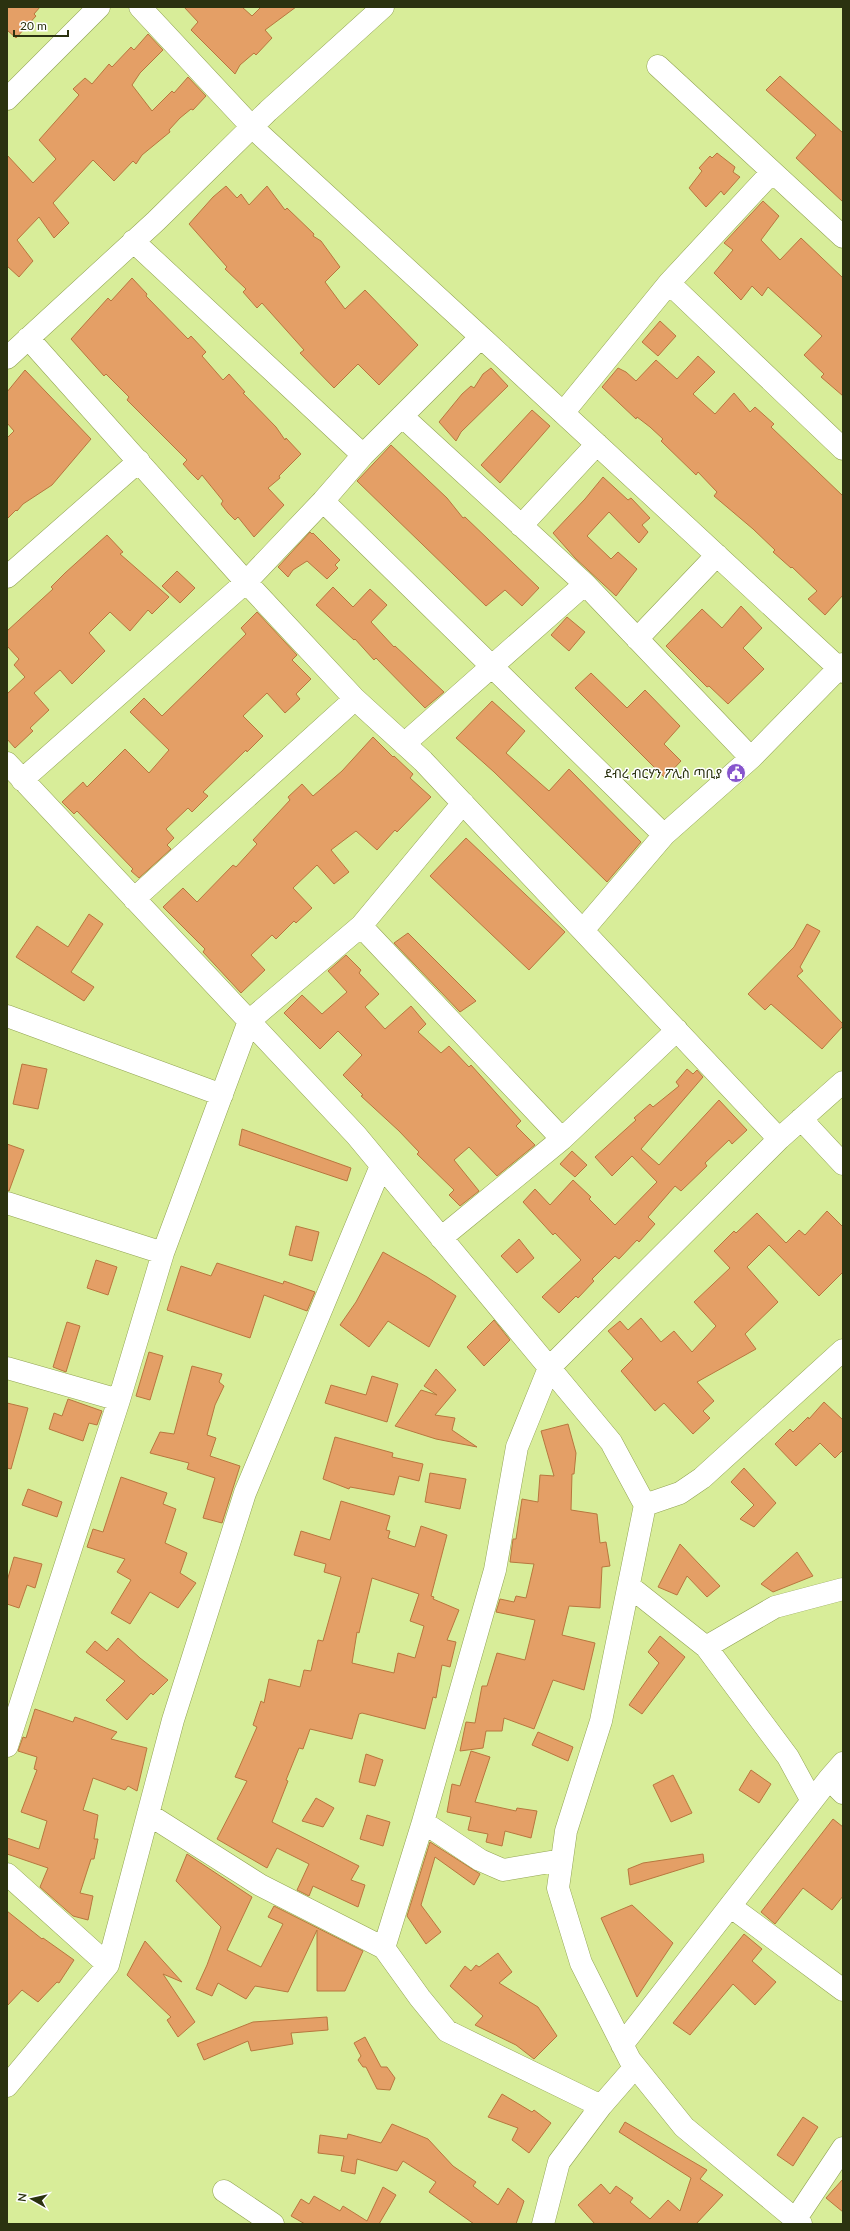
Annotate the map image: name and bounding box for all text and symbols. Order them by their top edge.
scale bar [14,12,68,38]
text: 20 m [20,18,47,33]
public building icon: ደብረ ብርሃን ፖሊስ ጣቢያ [725,762,747,784]
place label: ደብረ ብርሃን ፖሊስ ጣቢያ [604,765,722,781]
north arrow [12,2179,52,2219]
text: N [15,2192,29,2203]

